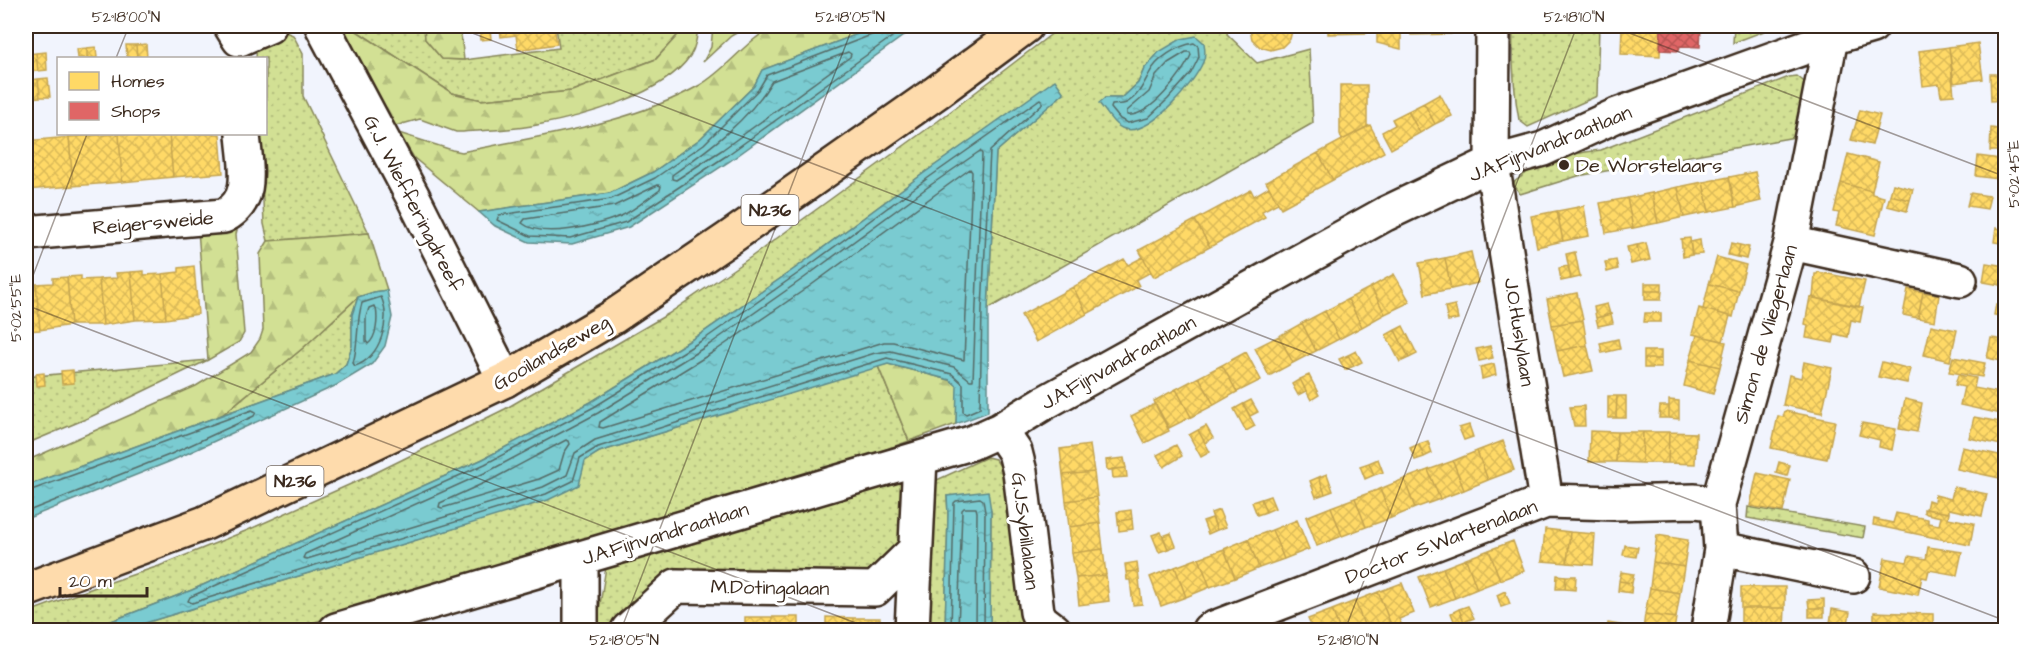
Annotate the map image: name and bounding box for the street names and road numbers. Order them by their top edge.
street label: J.A.Fijnvandraatlaan [1465,98,1636,189]
street label: G.J. Wiefferingdreef [356,110,470,297]
road number: N236 [742,195,798,225]
street label: Reigersweide [91,204,215,243]
street label: Simon de Vliegerlaan [1727,242,1806,427]
street label: J.O.Huslylaan [1496,276,1541,389]
street label: Gooilandseweg [488,308,616,399]
street label: J.A.Fijnvandraatlaan [1036,309,1201,417]
road number: N236 [266,466,324,496]
street label: G.J.Sybillalaan [1003,471,1046,592]
street label: Doctor S.Wartenalaan [1341,492,1541,591]
street label: J.A.Fijnvandraatlaan [578,495,752,573]
street label: M.Dotingalaan [710,573,830,604]

